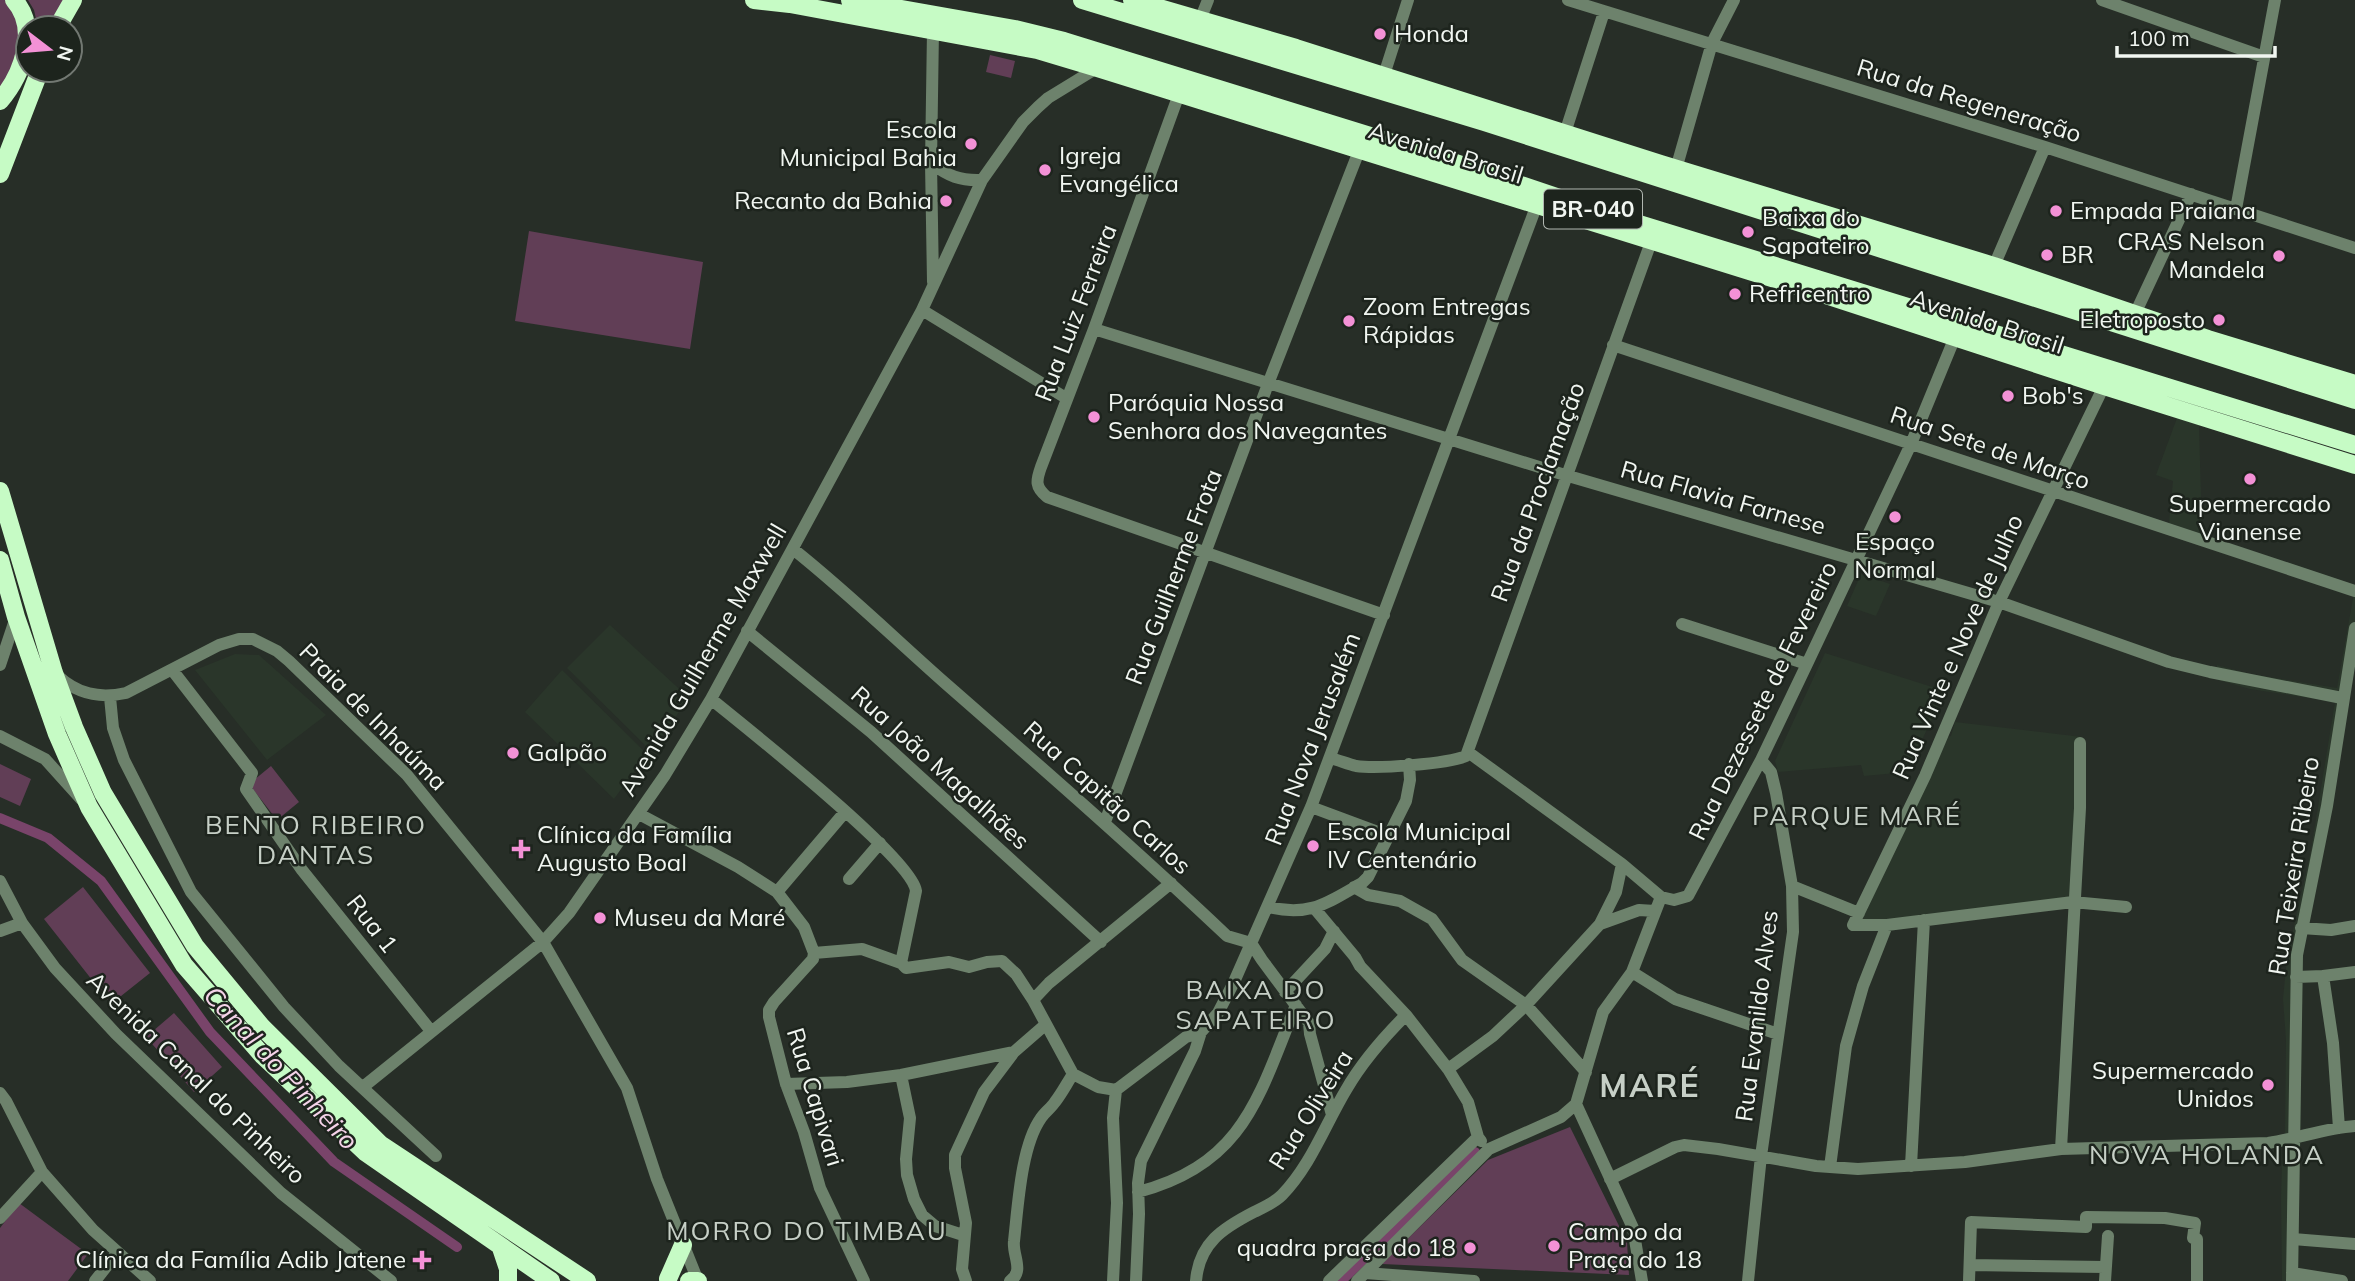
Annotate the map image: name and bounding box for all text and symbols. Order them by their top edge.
north arrow [14,14,84,84]
scale bar [2117,14,2274,58]
place label: Honda [1394,18,1469,48]
text: 100 m [2128,25,2190,51]
marker: Honda [1372,26,1388,42]
text: N [52,43,79,64]
street label: Rua da Regeneração [1853,52,2085,148]
place label: Escola Municipal Bahia [780,114,957,172]
street label: Avenida Brasil [1365,114,1527,190]
marker: Escola Municipal Bahia [963,136,979,152]
place label: Igreja Evangélica [1059,140,1179,198]
marker: Igreja Evangélica [1037,162,1053,178]
place label: Recanto da Bahia [734,185,932,215]
road number: BR-040 [1544,190,1642,229]
marker: Recanto da Bahia [938,193,954,209]
place label: Empada Praiana [2070,195,2256,225]
place label: Baixa do Sapateiro [1762,202,1869,260]
marker: Empada Praiana [2048,203,2064,219]
street label: Rua Luiz Ferreira [1027,220,1123,405]
marker: Baixa do Sapateiro [1740,224,1756,240]
place label: CRAS Nelson Mandela [2117,226,2265,284]
place label: BR [2061,239,2094,269]
marker: BR [2039,247,2055,263]
marker: CRAS Nelson Mandela [2271,248,2287,264]
place label: Refricentro [1749,278,1870,308]
street label: Avenida Brasil [1907,282,2068,360]
marker: Refricentro [1727,286,1743,302]
place label: Zoom Entregas Rápidas [1363,291,1531,349]
place label: Eletroposto [2080,304,2205,334]
marker: Eletroposto [2211,312,2227,328]
marker: Zoom Entregas Rápidas [1341,313,1357,329]
street label: Rua da Proclamação [1483,378,1591,605]
place label: Bob's [2022,380,2084,410]
place label: Paróquia Nossa Senhora dos Navegantes [1108,387,1387,445]
marker: Bob's [2000,388,2016,404]
street label: Rua Sete de Março [1886,399,2094,495]
marker: Paróquia Nossa Senhora dos Navegantes [1086,409,1102,425]
street label: Rua Flavia Farnese [1617,453,1829,541]
street label: Rua Guilherme Frota [1118,465,1228,689]
marker: Supermercado Vianense [2242,471,2258,487]
place label: Supermercado Vianense [2169,488,2331,546]
street label: Rua Vinte e Nove de Julho [1885,509,2029,784]
marker: Espaço Normal [1887,509,1903,525]
street label: Avenida Guilherme Maxwell [612,518,792,801]
place label: Espaço Normal [1854,526,1936,584]
street label: Rua Dezessete de Fevereiro [1681,556,1843,845]
street label: Rua Nova Jerusalém [1258,628,1366,849]
street label: Praia de Inhaúma [294,636,454,796]
street label: Rua João Magalhães [845,679,1036,855]
street label: Rua Capitão Carlos [1018,714,1198,880]
place label: Galpão [527,737,607,767]
marker: Galpão [505,745,521,761]
street label: Rua Teixeira Ribeiro [2261,754,2325,977]
district label: PARQUE MARÉ [1752,799,1962,832]
district label: BENTO RIBEIRO DANTAS [205,808,427,871]
place label: Escola Municipal IV Centenário [1327,816,1511,874]
place label: Clínica da Família Augusto Boal [537,819,732,877]
marker: Escola Municipal IV Centenário [1305,838,1321,854]
marker: Clínica da Família Augusto Boal [511,839,531,859]
street label: Rua 1 [341,888,405,958]
place label: Museu da Maré [614,902,785,932]
street label: Rua Evanildo Alves [1728,909,1784,1123]
marker: Museu da Maré [592,910,608,926]
street label: Avenida Canal do Pinheiro [81,965,313,1190]
district label: BAIXA DO SAPATEIRO [1175,973,1337,1036]
water label: Canal do Pinheiro [197,979,366,1156]
street label: Rua Capivari [781,1024,851,1169]
street label: Rua Oliveira [1262,1044,1359,1175]
place label: Supermercado Unidos [2092,1055,2254,1113]
district label: MARÉ [1599,1065,1701,1105]
marker: Supermercado Unidos [2260,1077,2276,1093]
district label: NOVA HOLANDA [2089,1138,2325,1171]
district label: MORRO DO TIMBAU [666,1214,948,1247]
place label: Campo da Praça do 18 [1568,1216,1702,1274]
place label: quadra praça do 18 [1237,1232,1456,1262]
marker: Campo da Praça do 18 [1546,1238,1562,1254]
marker: quadra praça do 18 [1462,1240,1478,1256]
place label: Clínica da Família Adib Jatene [75,1244,406,1274]
marker: Clínica da Família Adib Jatene [412,1250,432,1270]

